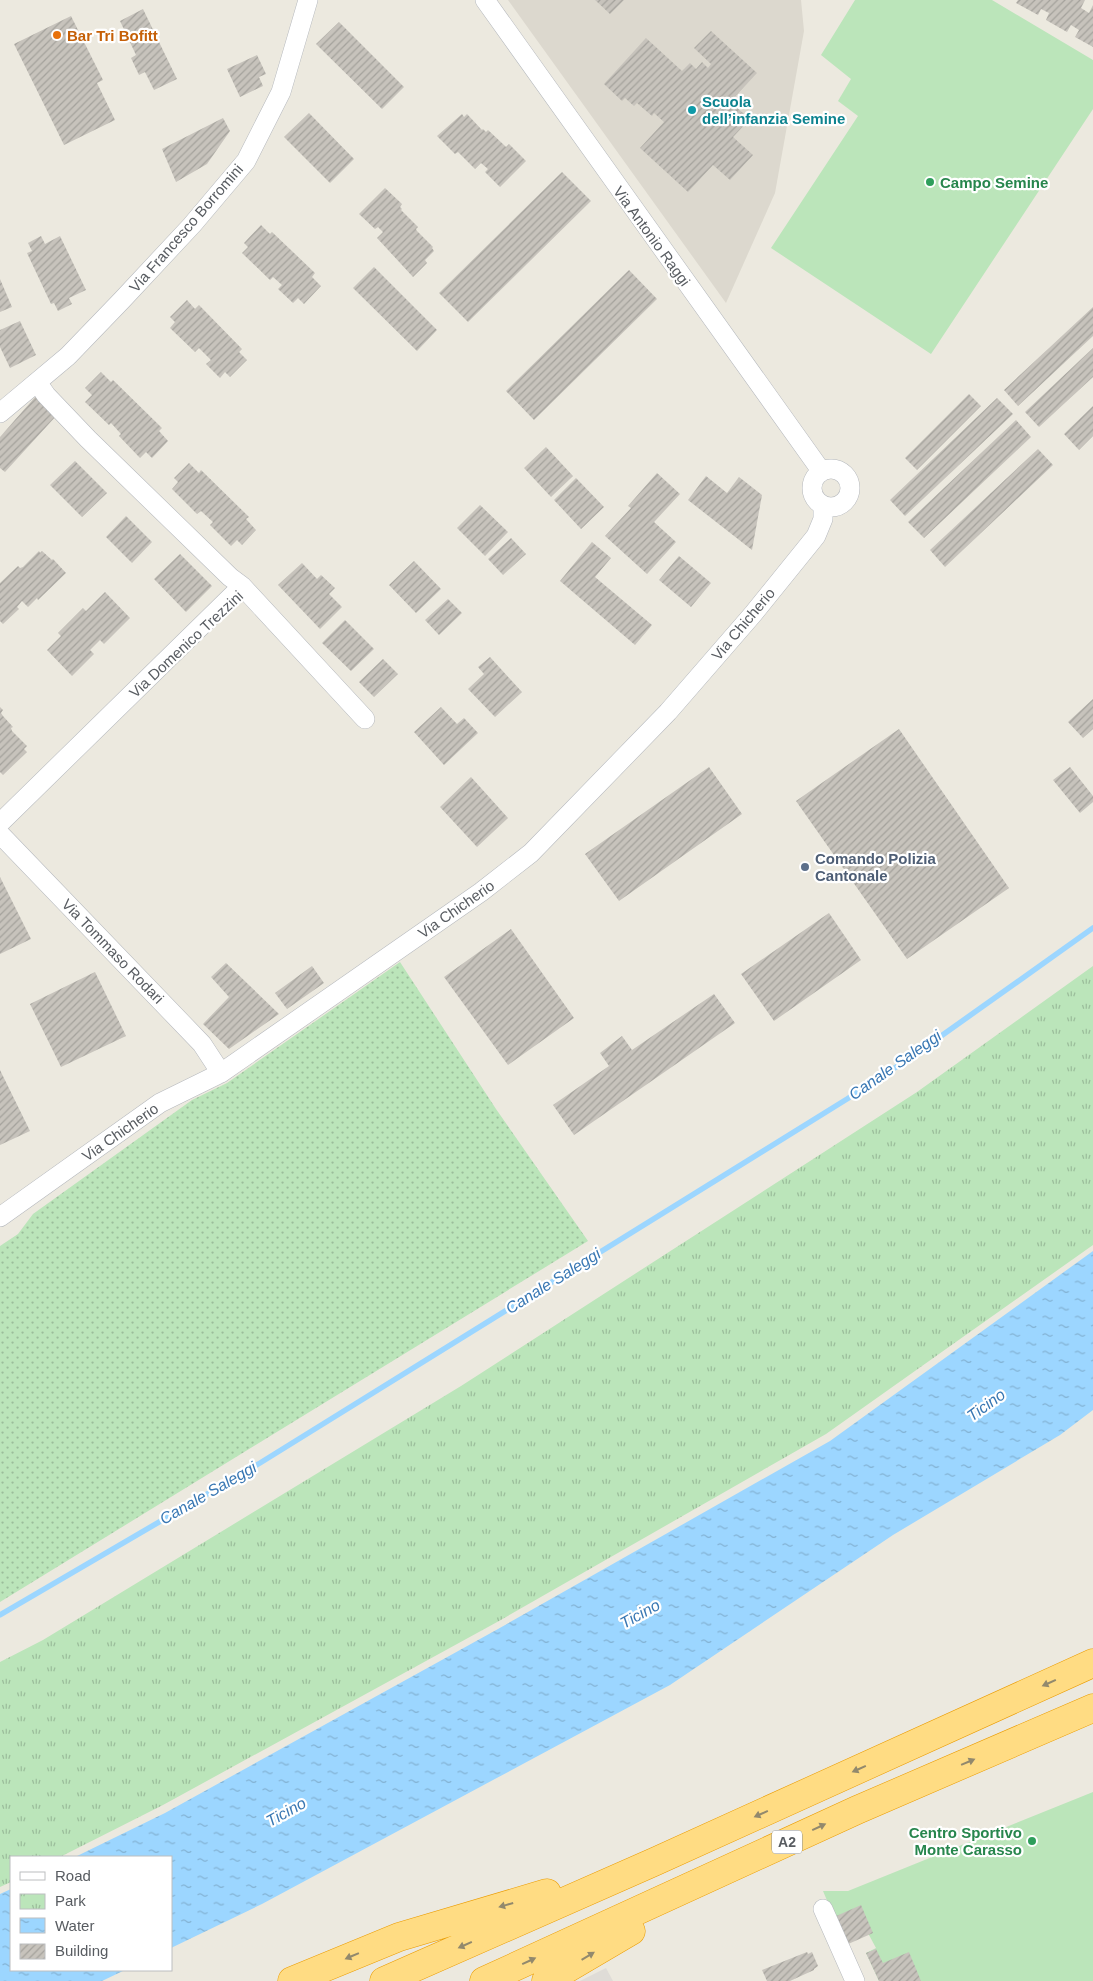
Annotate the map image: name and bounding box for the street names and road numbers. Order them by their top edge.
street label: Via Francesco Borromini [126,161,246,295]
street label: Via Antonio Raggi [610,183,694,289]
street label: Via Chicherio [708,584,778,664]
street label: Via Domenico Trezzini [126,587,246,701]
street label: Via Chicherio [415,877,497,941]
street label: Via Tommaso Rodari [59,895,167,1007]
street label: Via Chicherio [79,1100,161,1164]
road number: A2 [772,1830,802,1854]

